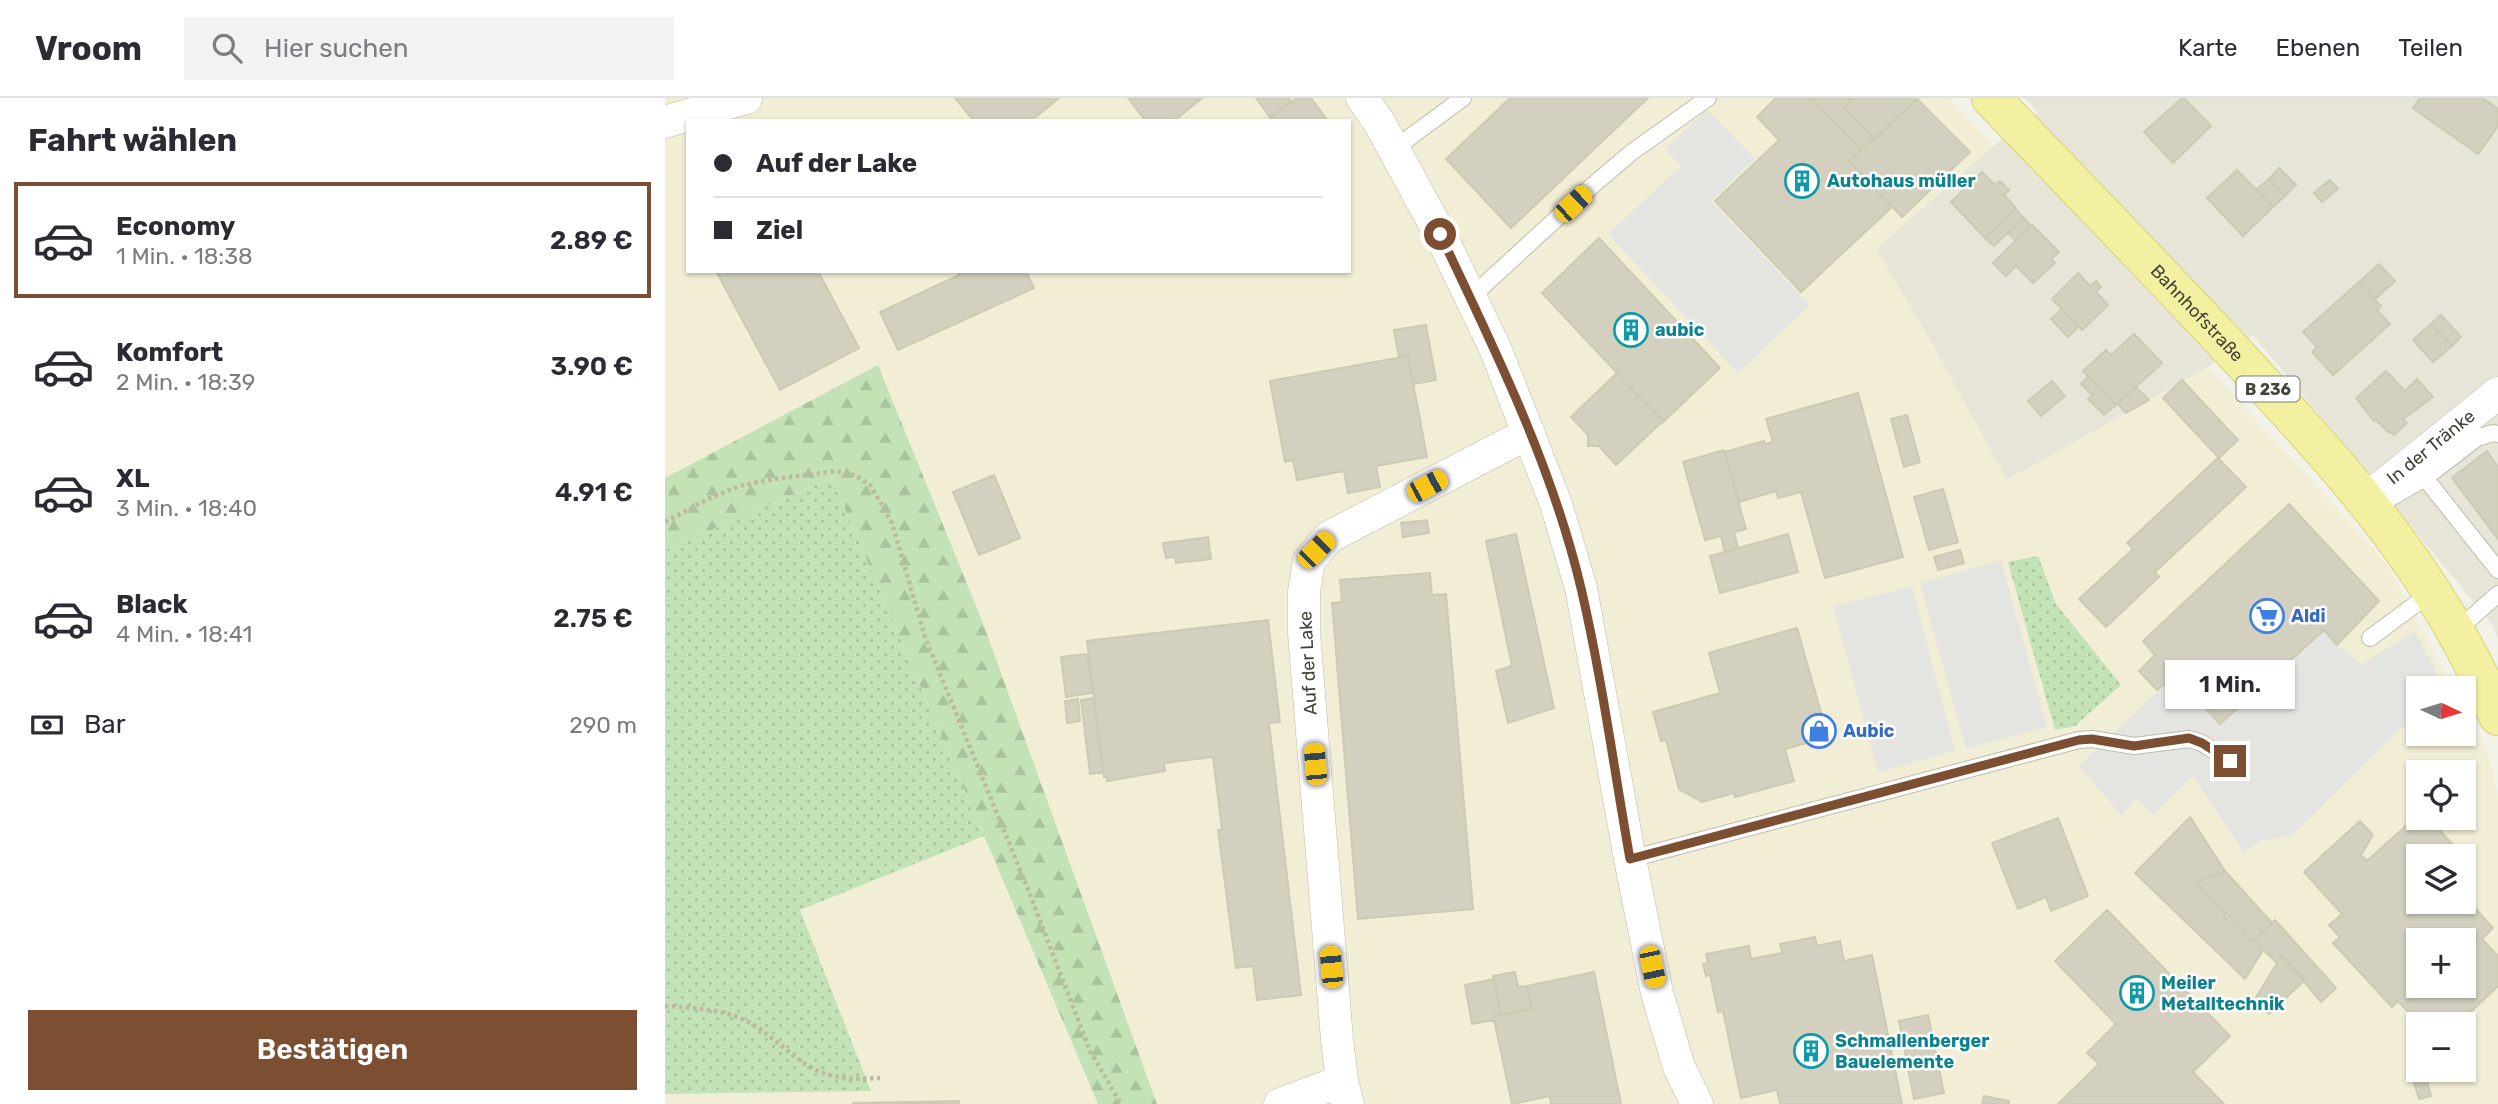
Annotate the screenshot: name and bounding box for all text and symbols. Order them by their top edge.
search box [184,17,674,80]
text: Vroom [35,29,142,68]
icon: search [208,29,246,67]
text: Hier suchen [264,33,409,64]
text: Karte [2178,34,2238,62]
text: Ebenen [2276,34,2360,62]
text: Teilen [2398,34,2463,62]
text: Fahrt wählen [28,121,237,159]
text: Auf der Lake [756,148,917,179]
building icon: Autohaus müller [1783,162,1821,200]
place label: Autohaus müller [1827,170,1976,192]
car [1551,182,1596,226]
icon: car [32,209,95,272]
text: Economy [116,211,235,242]
text: Ziel [756,215,803,246]
route start [1424,218,1456,250]
text: 2.89 € [550,225,633,256]
text: 1 Min. · 18:38 [116,242,253,270]
street label: Bahnhofstraße [2146,260,2248,366]
building icon: aubic [1612,311,1650,349]
place label: aubic [1655,319,1705,341]
icon: car [32,335,95,398]
text: Komfort [116,337,223,368]
text: 3.90 € [551,351,633,382]
text: 2 Min. · 18:39 [116,368,255,396]
road number: B 236 [2237,376,2299,402]
street label: In der Tränke [2382,405,2480,489]
icon: car [32,461,95,524]
text: XL [116,463,149,494]
car [1404,467,1451,505]
text: 4.91 € [555,477,633,508]
text: 3 Min. · 18:40 [116,494,257,522]
car [1294,528,1339,572]
icon: car [32,587,95,650]
text: Black [116,589,188,620]
supermarket icon: Aldi [2248,597,2286,635]
text: 2.75 € [553,603,633,634]
place label: Aldi [2291,605,2326,627]
street label: Auf der Lake [1294,610,1322,716]
text: 4 Min. · 18:41 [116,620,252,648]
callout: 1 Min. [2165,660,2295,708]
text: 1 Min. [2199,670,2261,698]
north arrow [2406,676,2476,746]
map controls [2406,676,2476,1082]
icon: cash [28,706,66,744]
text: Bar [84,709,126,740]
text: 290 m [569,711,637,739]
shop icon: Aubic [1800,712,1838,750]
place label: Aubic [1843,720,1895,742]
car [1303,742,1328,786]
route end [2214,745,2246,777]
button: locate [2406,760,2476,830]
button: layers [2406,844,2476,914]
button: + [2406,928,2476,998]
car [1638,944,1667,990]
car [1319,945,1344,989]
place label: Meiler Metalltechnik [2161,972,2285,1015]
building icon: Meiler Metalltechnik [2118,974,2156,1012]
button: Bestätigen [28,1010,637,1090]
button: − [2406,1012,2476,1082]
place label: Schmallenberger Bauelemente [1835,1030,1989,1073]
building icon: Schmallenberger Bauelemente [1792,1032,1830,1070]

